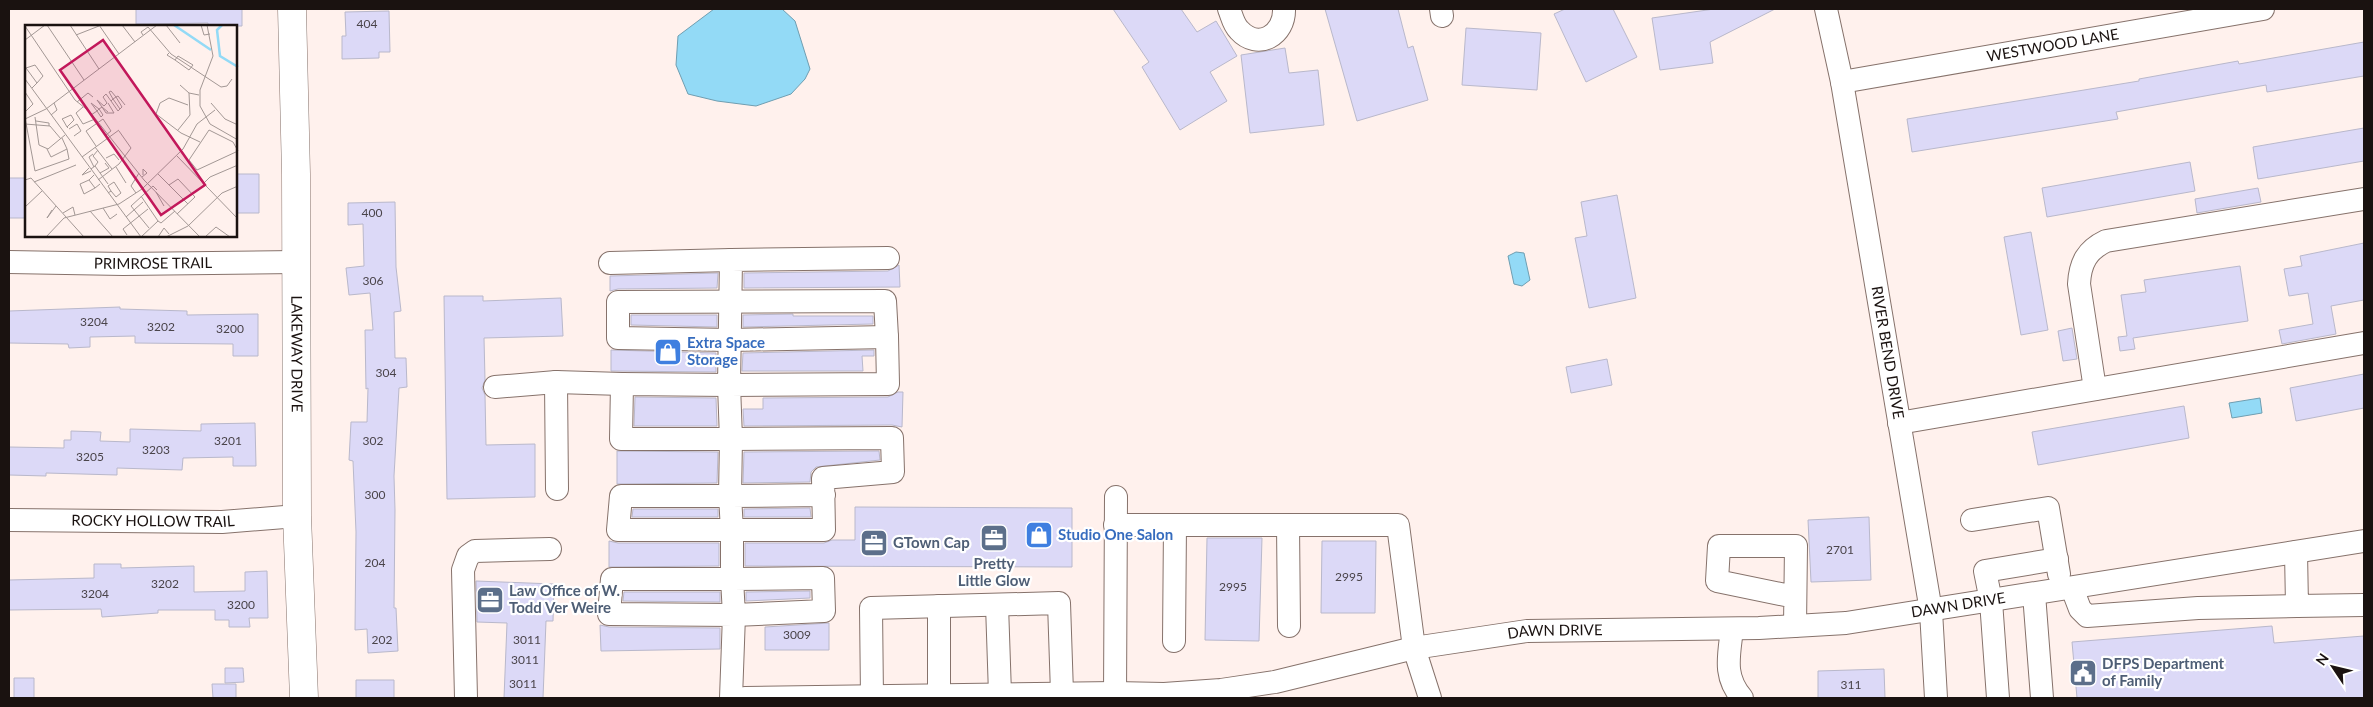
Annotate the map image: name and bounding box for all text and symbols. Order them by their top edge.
house number: 404 [357,16,377,31]
street label: WESTWOOD LANE [1985,24,2120,65]
inset map [25,25,238,238]
house number: 400 [362,205,382,220]
street label: PRIMROSE TRAIL [94,253,213,272]
house number: 306 [363,273,383,288]
street label: RIVER BEND DRIVE [1868,284,1909,420]
street label: LAKEWAY DRIVE [288,295,307,412]
house number: 3204 [80,314,108,329]
house number: 3202 [147,319,175,334]
house number: 3200 [216,321,244,336]
place label: Extra Space Storage [687,333,765,368]
shop icon: Extra Space Storage [653,337,683,367]
house number: 304 [376,365,396,380]
house number: 3201 [214,433,242,448]
house number: 302 [363,433,383,448]
house number: 3203 [142,442,170,457]
house number: 3205 [76,449,104,464]
house number: 300 [365,487,385,502]
street label: ROCKY HOLLOW TRAIL [71,511,235,530]
shop icon: Studio One Salon [1024,520,1054,550]
office icon: Pretty Little Glow [979,523,1009,553]
place label: Studio One Salon [1058,525,1173,543]
office icon: GTown Cap [859,528,889,558]
place label: GTown Cap [893,533,970,551]
house number: 2701 [1826,542,1854,557]
place label: Pretty Little Glow [958,554,1030,589]
house number: 204 [365,555,385,570]
house number: 2995 [1335,569,1363,584]
house number: 3202 [151,576,179,591]
house number: 2995 [1219,579,1247,594]
place label: Law Office of W. Todd Ver Weire [509,581,620,616]
office icon: Law Office of W. Todd Ver Weire [475,585,505,615]
house number: 3204 [81,586,109,601]
street label: DAWN DRIVE [1910,588,2007,621]
house number: 3200 [227,597,255,612]
street label: DAWN DRIVE [1506,620,1603,642]
house number: 3009 [783,627,811,642]
house number: 202 [372,632,392,647]
house number: 3011 [513,632,541,647]
north arrow [2308,642,2358,692]
text: N [2312,650,2332,669]
house number: 3011 [511,652,539,667]
place label: DFPS Department of Family [2102,654,2225,689]
public building icon: DFPS Department of Family [2068,658,2098,688]
house number: 3011 [509,676,537,691]
house number: 311 [1841,677,1861,692]

